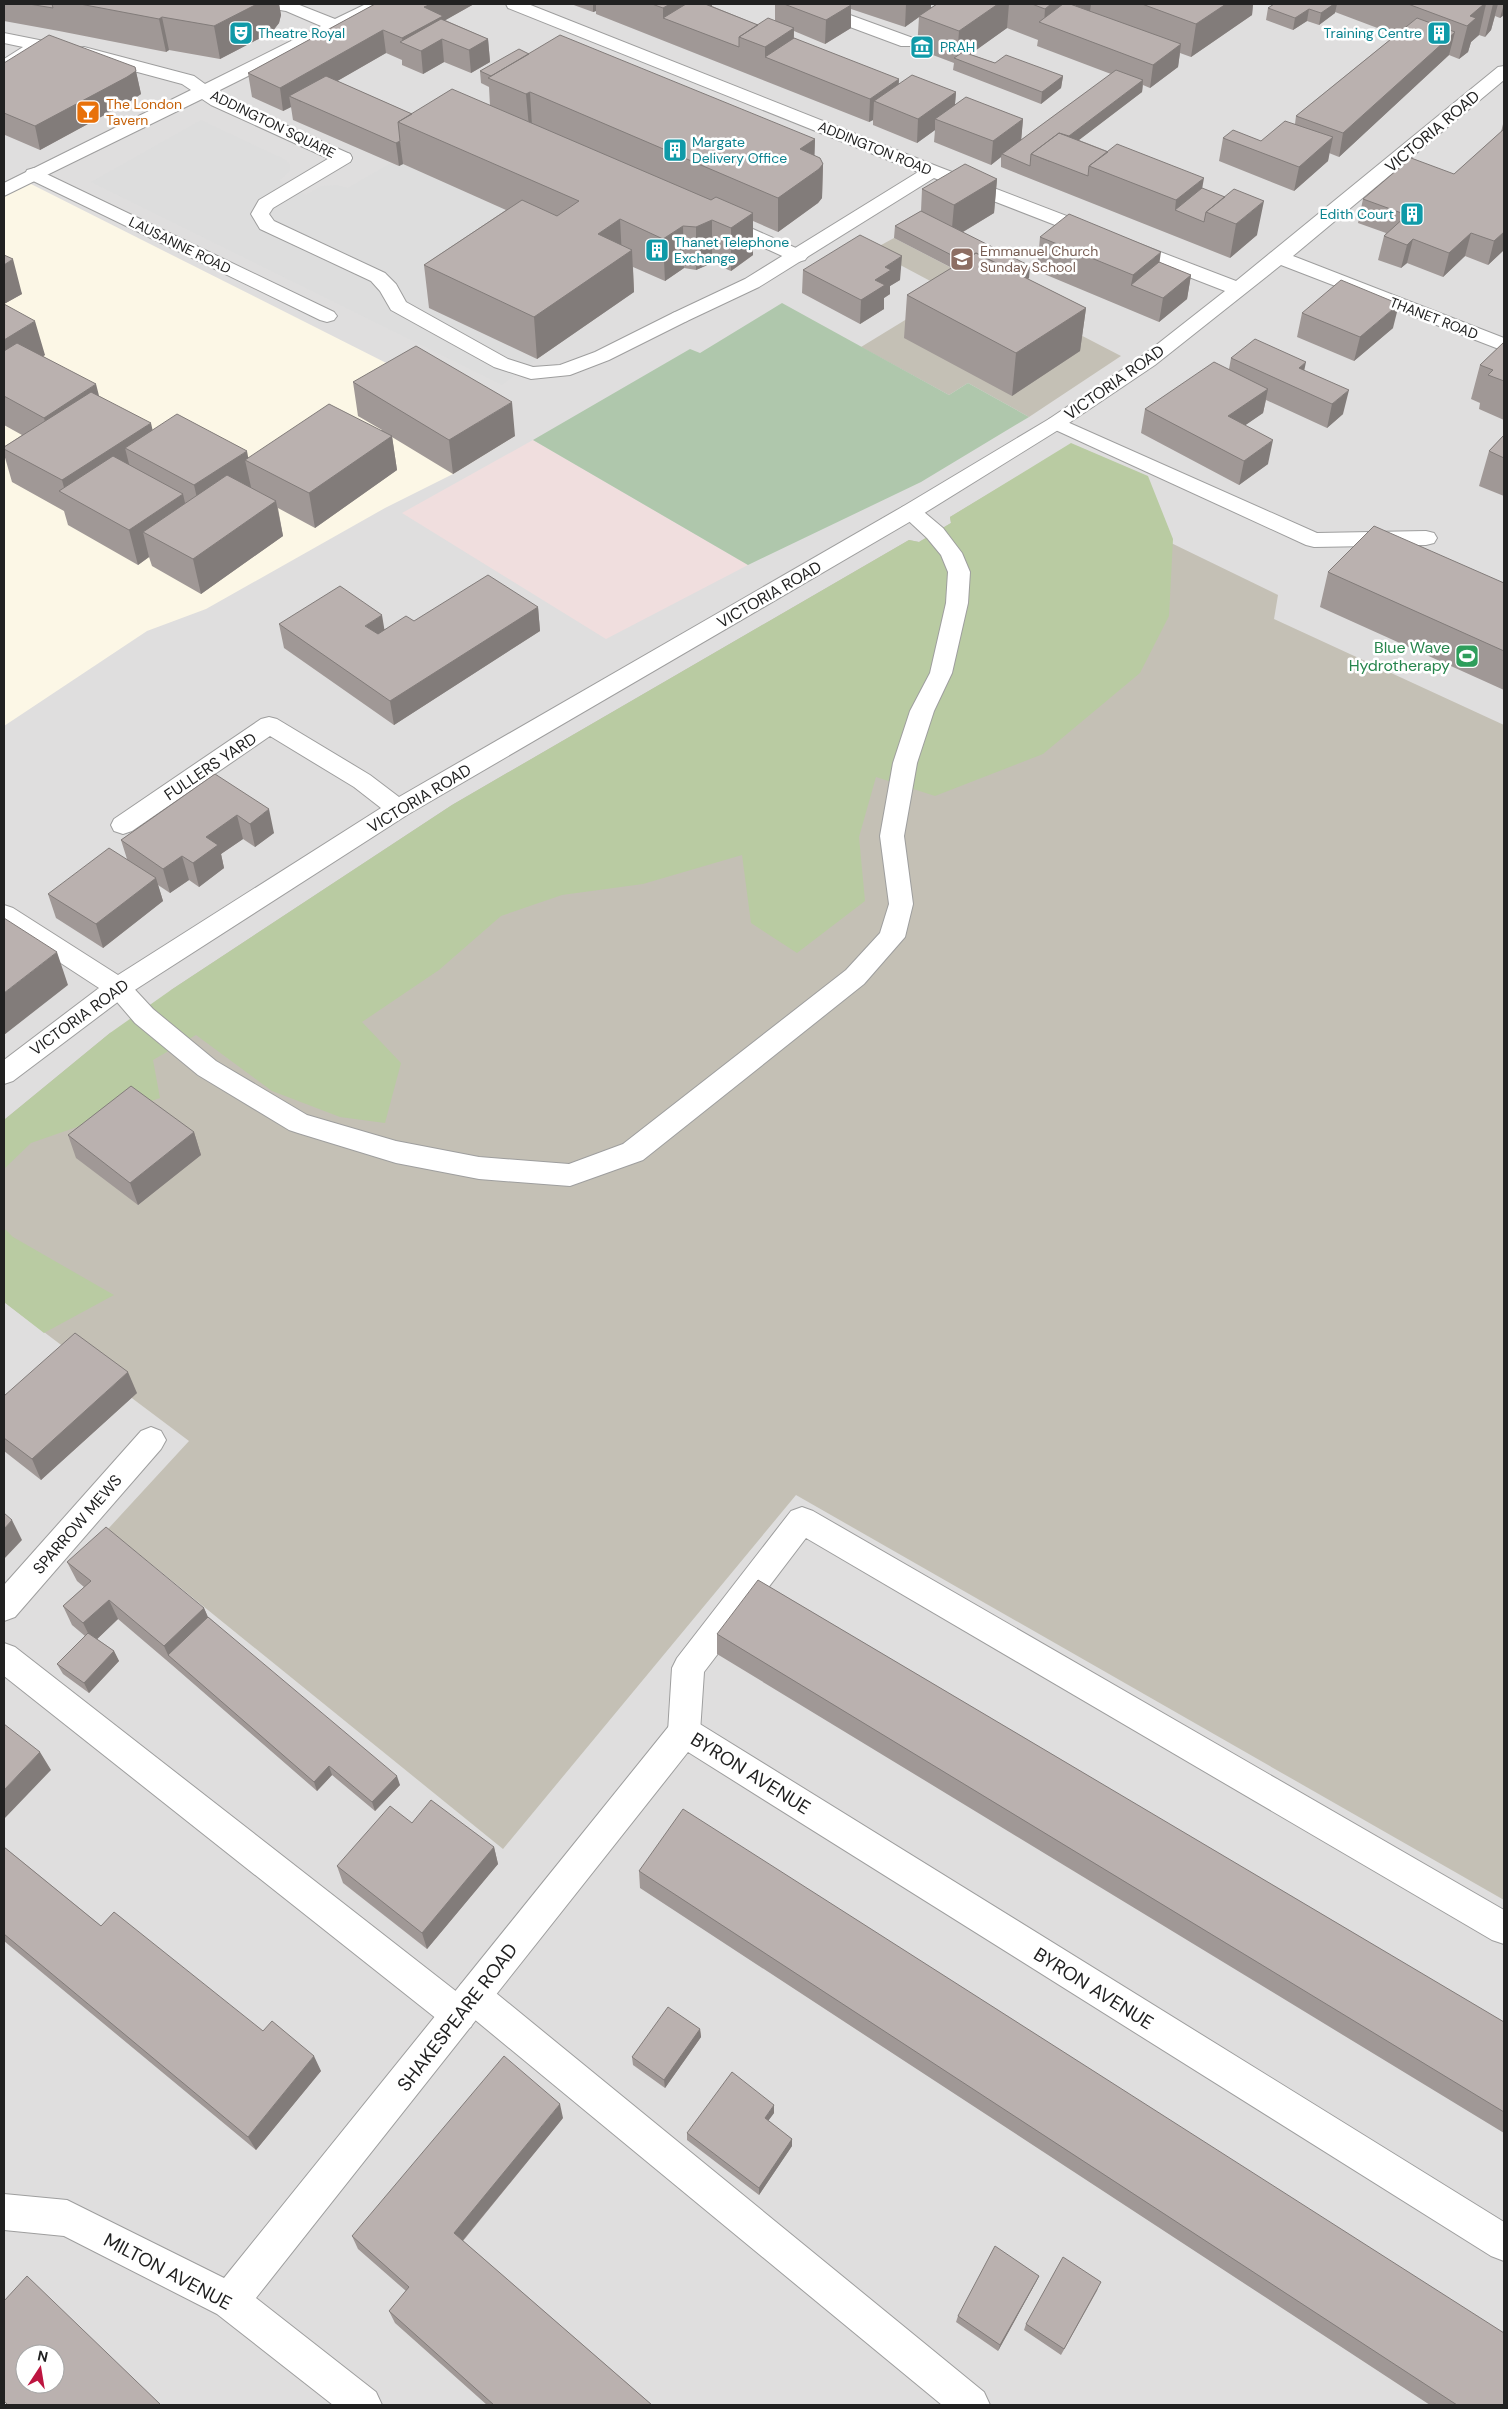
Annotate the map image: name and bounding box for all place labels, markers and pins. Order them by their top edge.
theatre icon: Theatre Royal [228,20,254,46]
building icon: Training Centre [1426,20,1452,46]
place label: Theatre Royal [258,24,345,42]
place label: Training Centre [1323,24,1422,42]
museum icon: PRAH [909,34,935,60]
place label: PRAH [940,38,975,56]
place label: The London Tavern [106,95,182,129]
bar icon: The London Tavern [75,99,101,125]
place label: Margate Delivery Office [692,133,787,167]
building icon: Margate Delivery Office [662,137,688,163]
building icon: Edith Court [1399,201,1425,227]
place label: Edith Court [1320,205,1394,223]
place label: Thanet Telephone Exchange [674,233,789,267]
building icon: Thanet Telephone Exchange [644,237,670,263]
place label: Emmanuel Church Sunday School [980,242,1098,276]
school or university icon: Emmanuel Church Sunday School [949,246,975,272]
place label: Blue Wave Hydrotherapy [1349,637,1450,676]
sports icon: Blue Wave Hydrotherapy [1454,643,1480,669]

